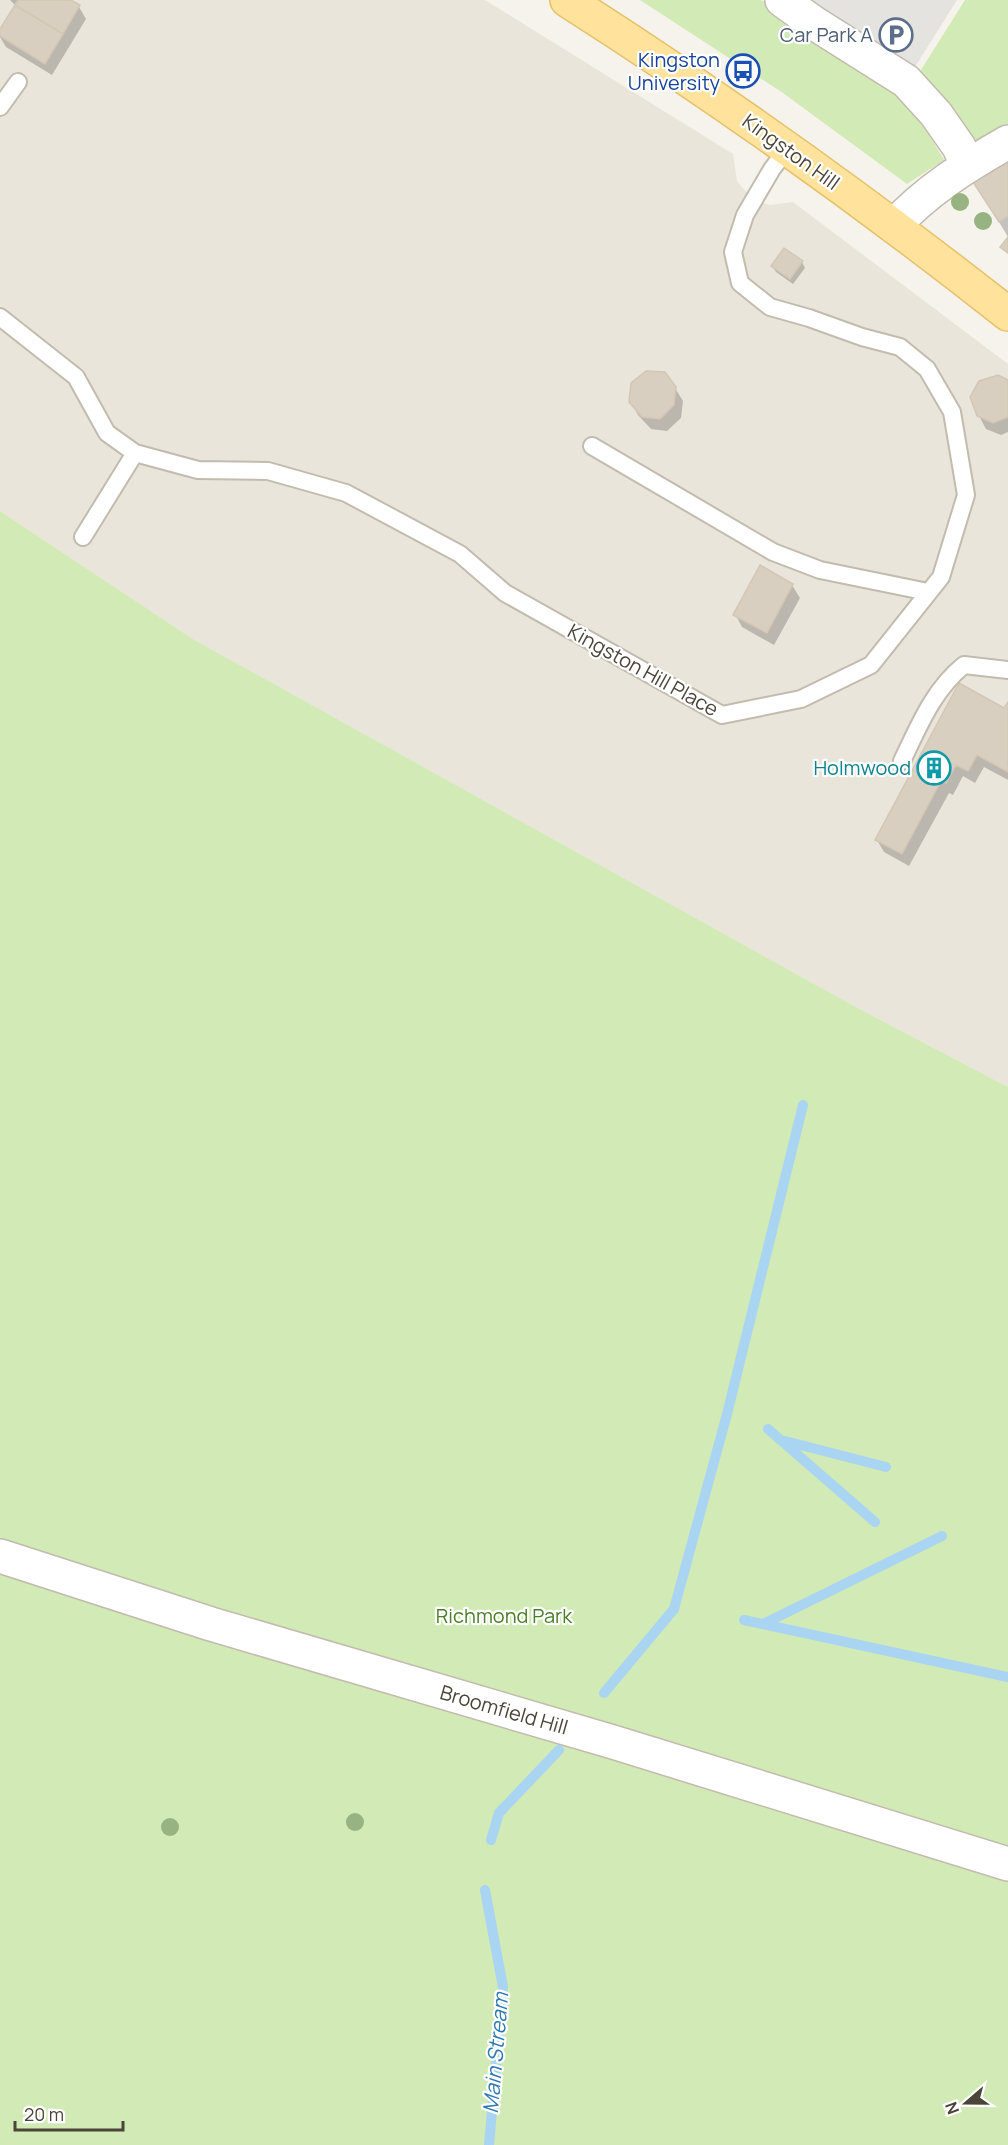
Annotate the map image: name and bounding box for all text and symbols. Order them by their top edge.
parking icon: Car Park A [878,17,914,53]
place label: Car Park A [780,21,873,48]
place label: Kingston University [628,46,720,96]
bus stop icon: Kingston University [725,53,761,89]
street label: Kingston Hill [737,107,845,196]
street label: Kingston Hill Place [563,617,723,722]
building icon: Holmwood [916,750,952,786]
place label: Holmwood [813,754,911,781]
park label: Richmond Park [436,1602,573,1629]
street label: Broomfield Hill [437,1678,571,1741]
water label: Main Stream [476,1990,514,2114]
north arrow [936,2073,996,2133]
scale bar [15,2094,123,2132]
text: N [940,2099,964,2117]
text: 20 m [24,2102,64,2126]

